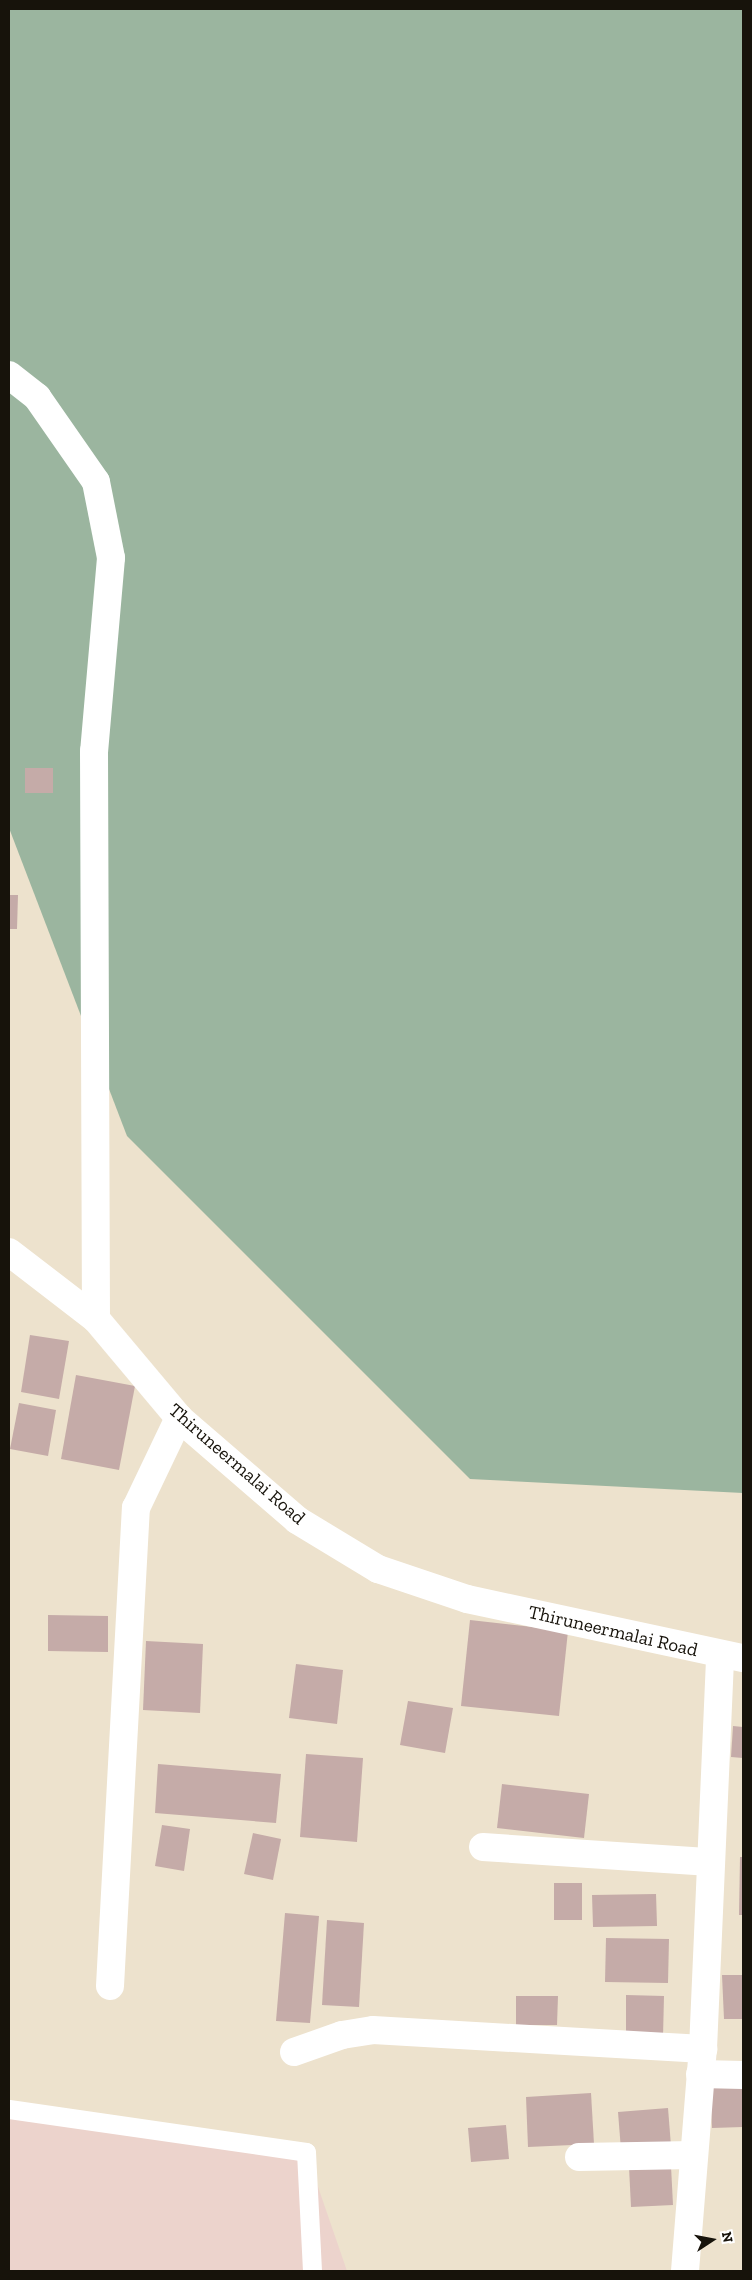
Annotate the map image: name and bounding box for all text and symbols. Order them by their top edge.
street label: Thiruneermalai Road [164,1399,310,1529]
street label: Thiruneermalai Road [526,1600,700,1662]
north arrow [687,2215,737,2265]
text: N [718,2230,737,2244]

